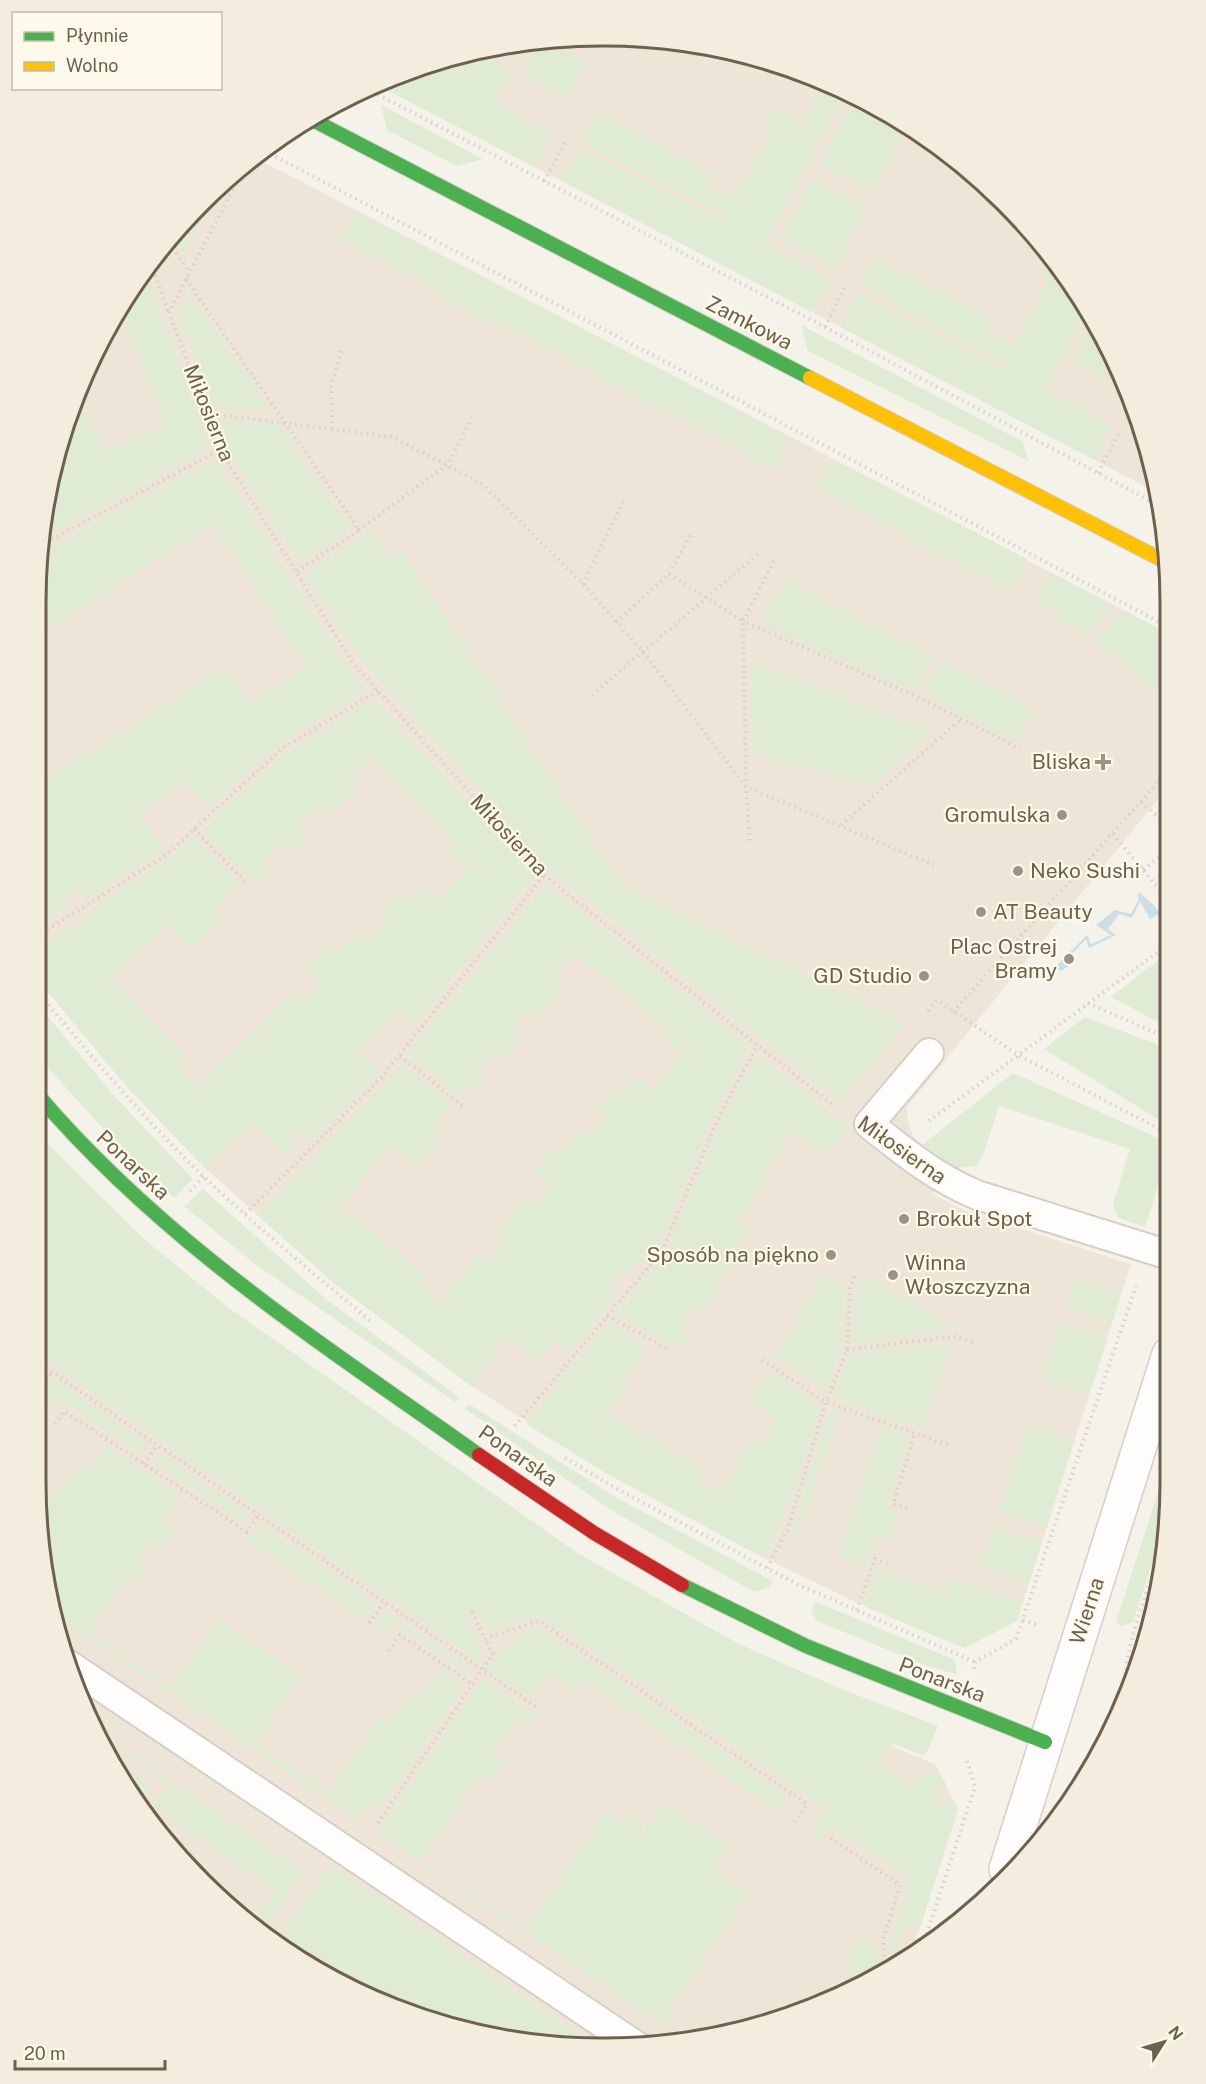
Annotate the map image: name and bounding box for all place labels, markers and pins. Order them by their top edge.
place label: Bliska [1032,749,1091,774]
marker: Bliska [1096,755,1110,769]
place label: Gromulska [944,802,1050,827]
marker: Gromulska [1055,808,1069,822]
place label: Neko Sushi [1030,858,1140,883]
marker: Neko Sushi [1011,864,1025,878]
place label: AT Beauty [993,899,1093,924]
marker: AT Beauty [974,905,988,919]
place label: Plac Ostrej Bramy [950,934,1057,983]
marker: Plac Ostrej Bramy [1062,952,1076,966]
place label: GD Studio [813,963,912,988]
marker: GD Studio [917,969,931,983]
place label: Brokuł Spot [916,1206,1033,1231]
marker: Brokuł Spot [897,1212,911,1226]
place label: Sposób na piękno [646,1242,819,1267]
marker: Sposób na piękno [824,1248,838,1262]
place label: Winna Włoszczyzna [905,1250,1030,1299]
marker: Winna Włoszczyzna [886,1268,900,1282]

